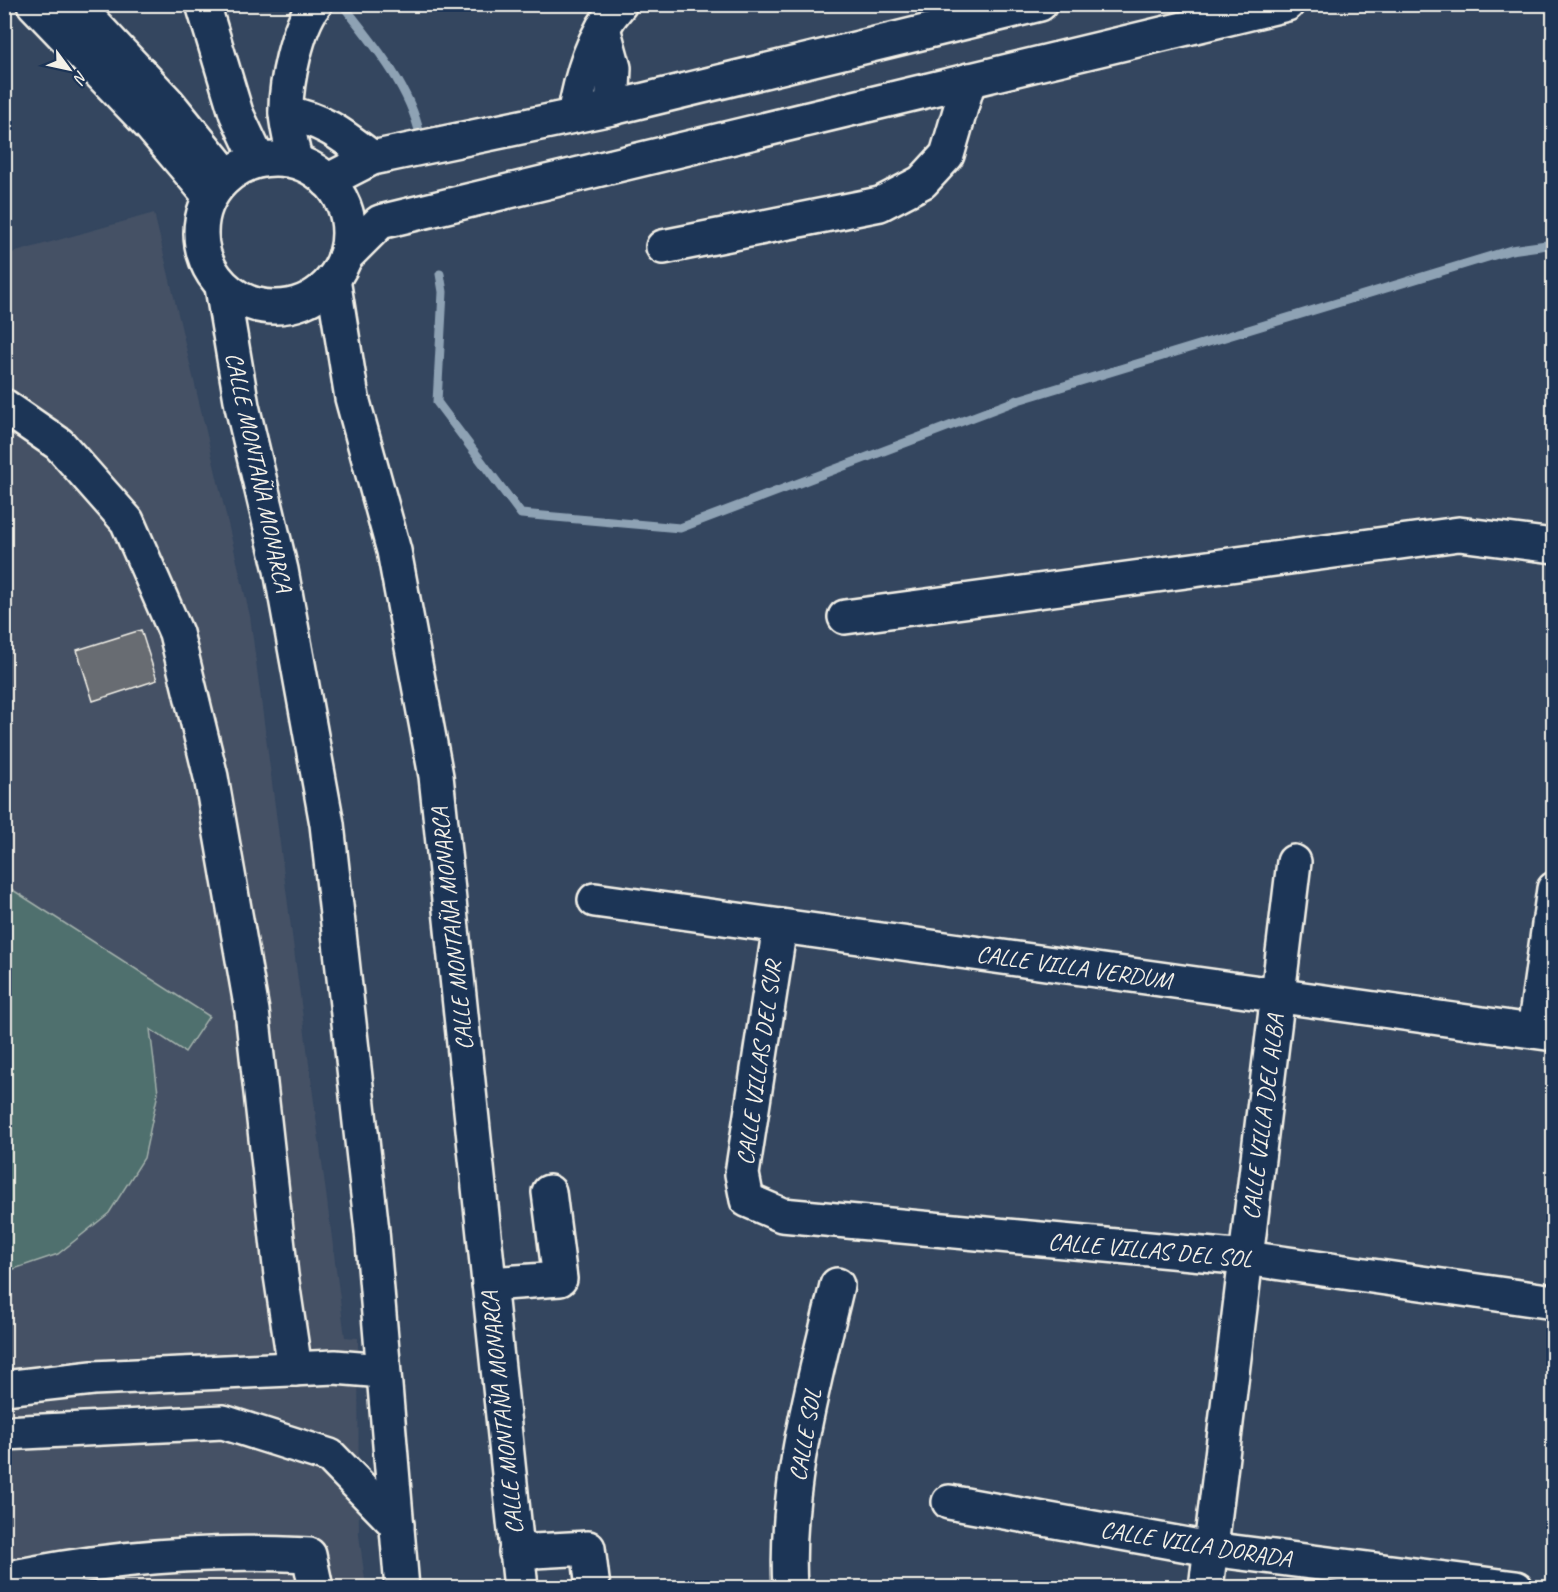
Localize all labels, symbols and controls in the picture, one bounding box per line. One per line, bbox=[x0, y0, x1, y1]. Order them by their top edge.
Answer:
north arrow bbox=[39, 39, 99, 99]
text: N bbox=[68, 67, 92, 89]
street label: CALLE MONTAÑA MONARCA bbox=[219, 349, 299, 595]
street label: CALLE MONTAÑA MONARCA bbox=[424, 805, 480, 1052]
street label: CALLE VILLA VERDUM bbox=[974, 938, 1176, 996]
street label: CALLE VILLAS DEL SUR bbox=[730, 957, 788, 1167]
street label: CALLE VILLA DEL ALBA bbox=[1236, 1012, 1291, 1221]
street label: CALLE VILLAS DEL SOL bbox=[1047, 1226, 1254, 1274]
street label: CALLE MONTAÑA MONARCA bbox=[474, 1289, 530, 1536]
street label: CALLE SOL bbox=[782, 1386, 828, 1484]
street label: CALLE VILLA DORADA bbox=[1099, 1514, 1294, 1574]

